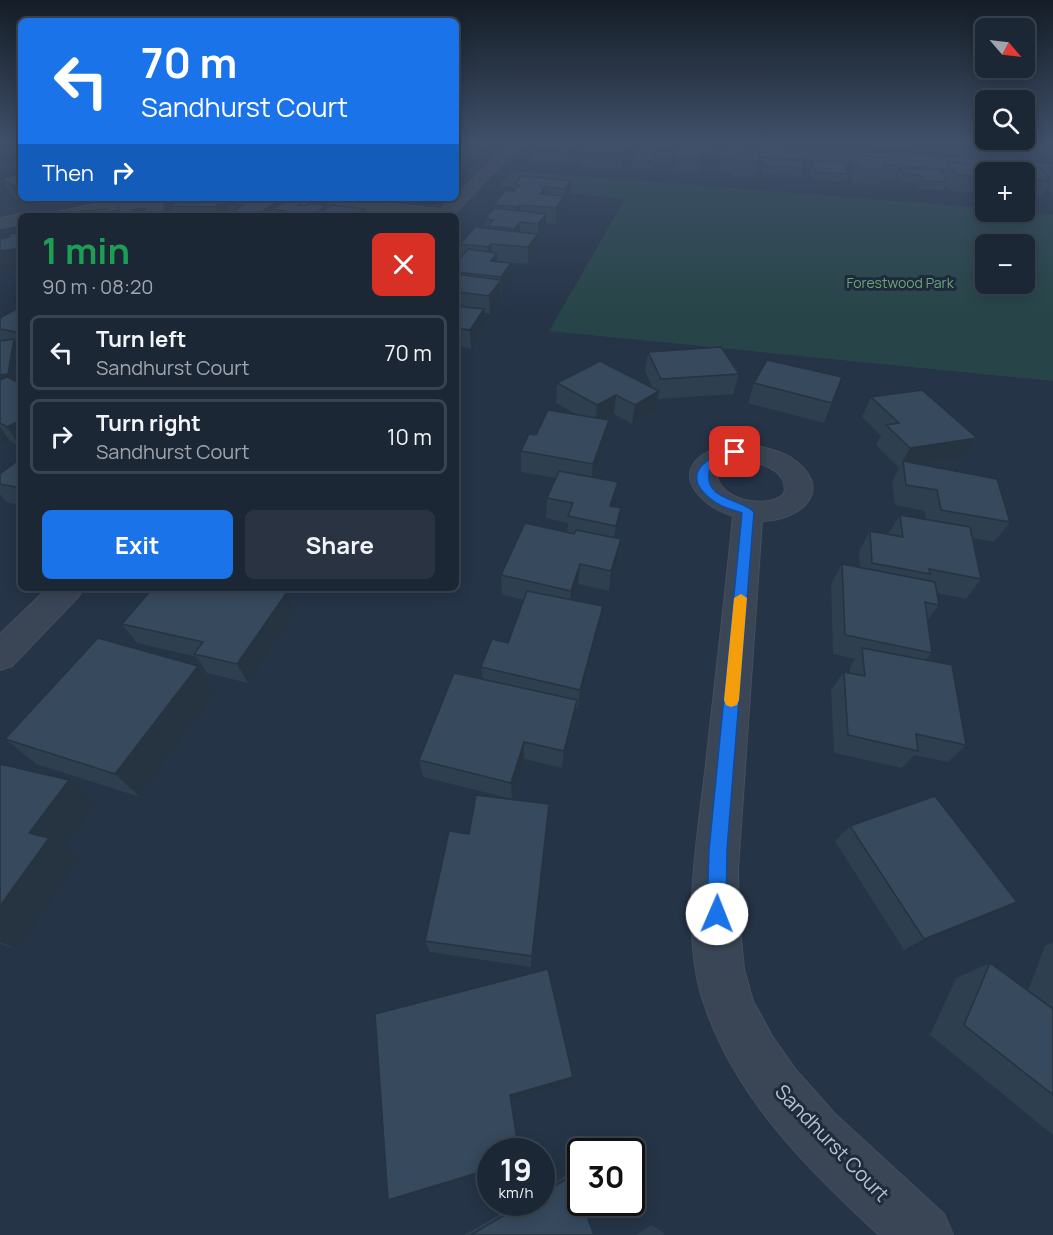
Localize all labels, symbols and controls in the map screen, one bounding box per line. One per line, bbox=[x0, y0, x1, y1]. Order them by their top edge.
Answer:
north arrow bbox=[975, 18, 1035, 78]
map controls bbox=[975, 18, 1035, 294]
text: 70 m bbox=[141, 33, 237, 91]
icon: left bbox=[42, 42, 120, 120]
text: Sandhurst Court bbox=[141, 88, 348, 125]
button: search bbox=[975, 90, 1035, 150]
icon: right bbox=[106, 156, 139, 189]
text: Then bbox=[42, 158, 94, 188]
button: + bbox=[975, 162, 1035, 222]
text: 1 min bbox=[42, 226, 130, 275]
button: close bbox=[372, 233, 435, 296]
button: − bbox=[975, 234, 1035, 294]
text: 90 m · 08:20 bbox=[42, 273, 154, 300]
park label: Forestwood Park bbox=[846, 273, 955, 292]
text: Turn left bbox=[96, 324, 186, 354]
icon: left bbox=[45, 336, 78, 369]
text: 70 m bbox=[384, 338, 432, 368]
text: Sandhurst Court bbox=[96, 354, 249, 381]
text: Turn right bbox=[96, 408, 201, 438]
icon: right bbox=[45, 420, 78, 453]
text: 10 m bbox=[387, 422, 432, 452]
pin bbox=[709, 426, 760, 477]
icon: arrive bbox=[718, 435, 751, 468]
text: Sandhurst Court bbox=[96, 438, 249, 465]
button: Exit bbox=[42, 510, 233, 579]
button: Share bbox=[245, 510, 435, 579]
position arrow bbox=[685, 882, 749, 946]
street label: Sandhurst Court bbox=[769, 1078, 895, 1207]
speed limit sign: 30 bbox=[567, 1138, 645, 1216]
text: 19 bbox=[500, 1149, 532, 1190]
text: km/h bbox=[499, 1182, 533, 1203]

